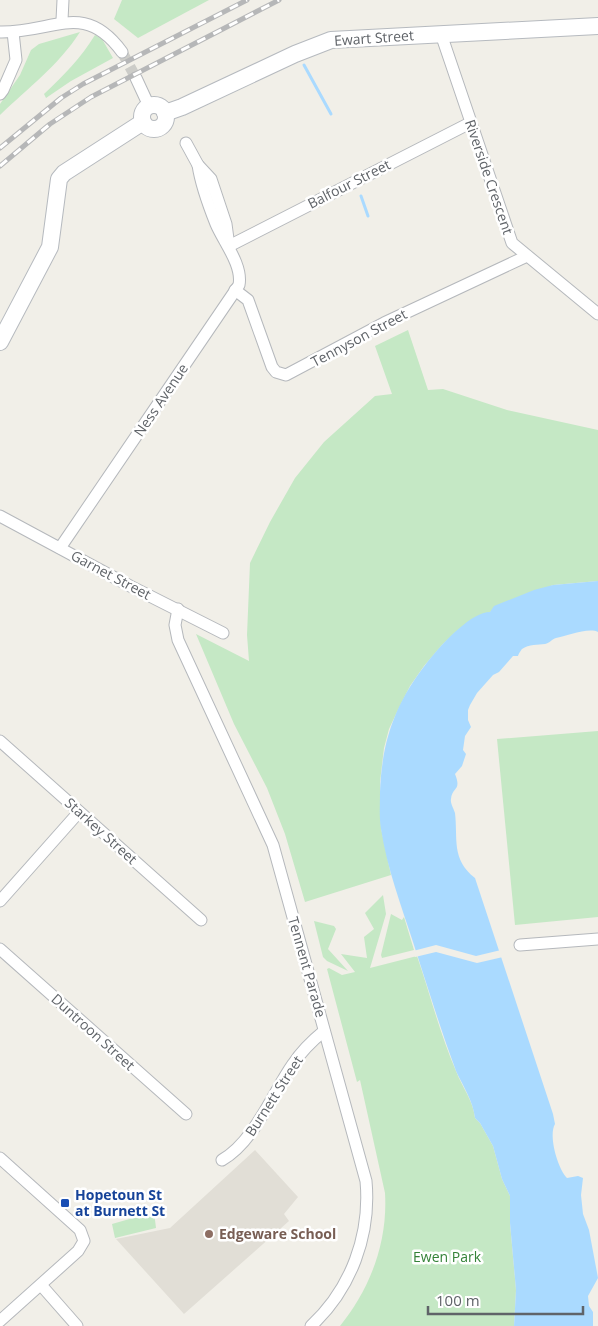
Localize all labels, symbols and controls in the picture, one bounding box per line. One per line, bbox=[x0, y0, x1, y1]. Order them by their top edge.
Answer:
street label: Ewart Street bbox=[333, 25, 414, 50]
street label: Riverside Crescent bbox=[461, 117, 518, 237]
street label: Balfour Street bbox=[304, 155, 393, 213]
street label: Tennyson Street bbox=[307, 304, 410, 371]
street label: Ness Avenue bbox=[129, 359, 192, 440]
street label: Garnet Street bbox=[68, 546, 154, 604]
street label: Starkey Street bbox=[61, 793, 142, 868]
street label: Tennent Parade bbox=[284, 914, 331, 1020]
street label: Duntroon Street bbox=[48, 989, 139, 1074]
street label: Burnett Street bbox=[240, 1052, 307, 1140]
place label: Hopetoun St at Burnett St bbox=[75, 1185, 165, 1220]
marker: Hopetoun St at Burnett St bbox=[59, 1197, 71, 1209]
place label: Edgeware School bbox=[219, 1224, 336, 1243]
marker: Edgeware School bbox=[203, 1228, 215, 1240]
park label: Ewen Park bbox=[413, 1247, 482, 1266]
scale bar bbox=[428, 1284, 583, 1316]
text: 100 m bbox=[436, 1290, 480, 1310]

